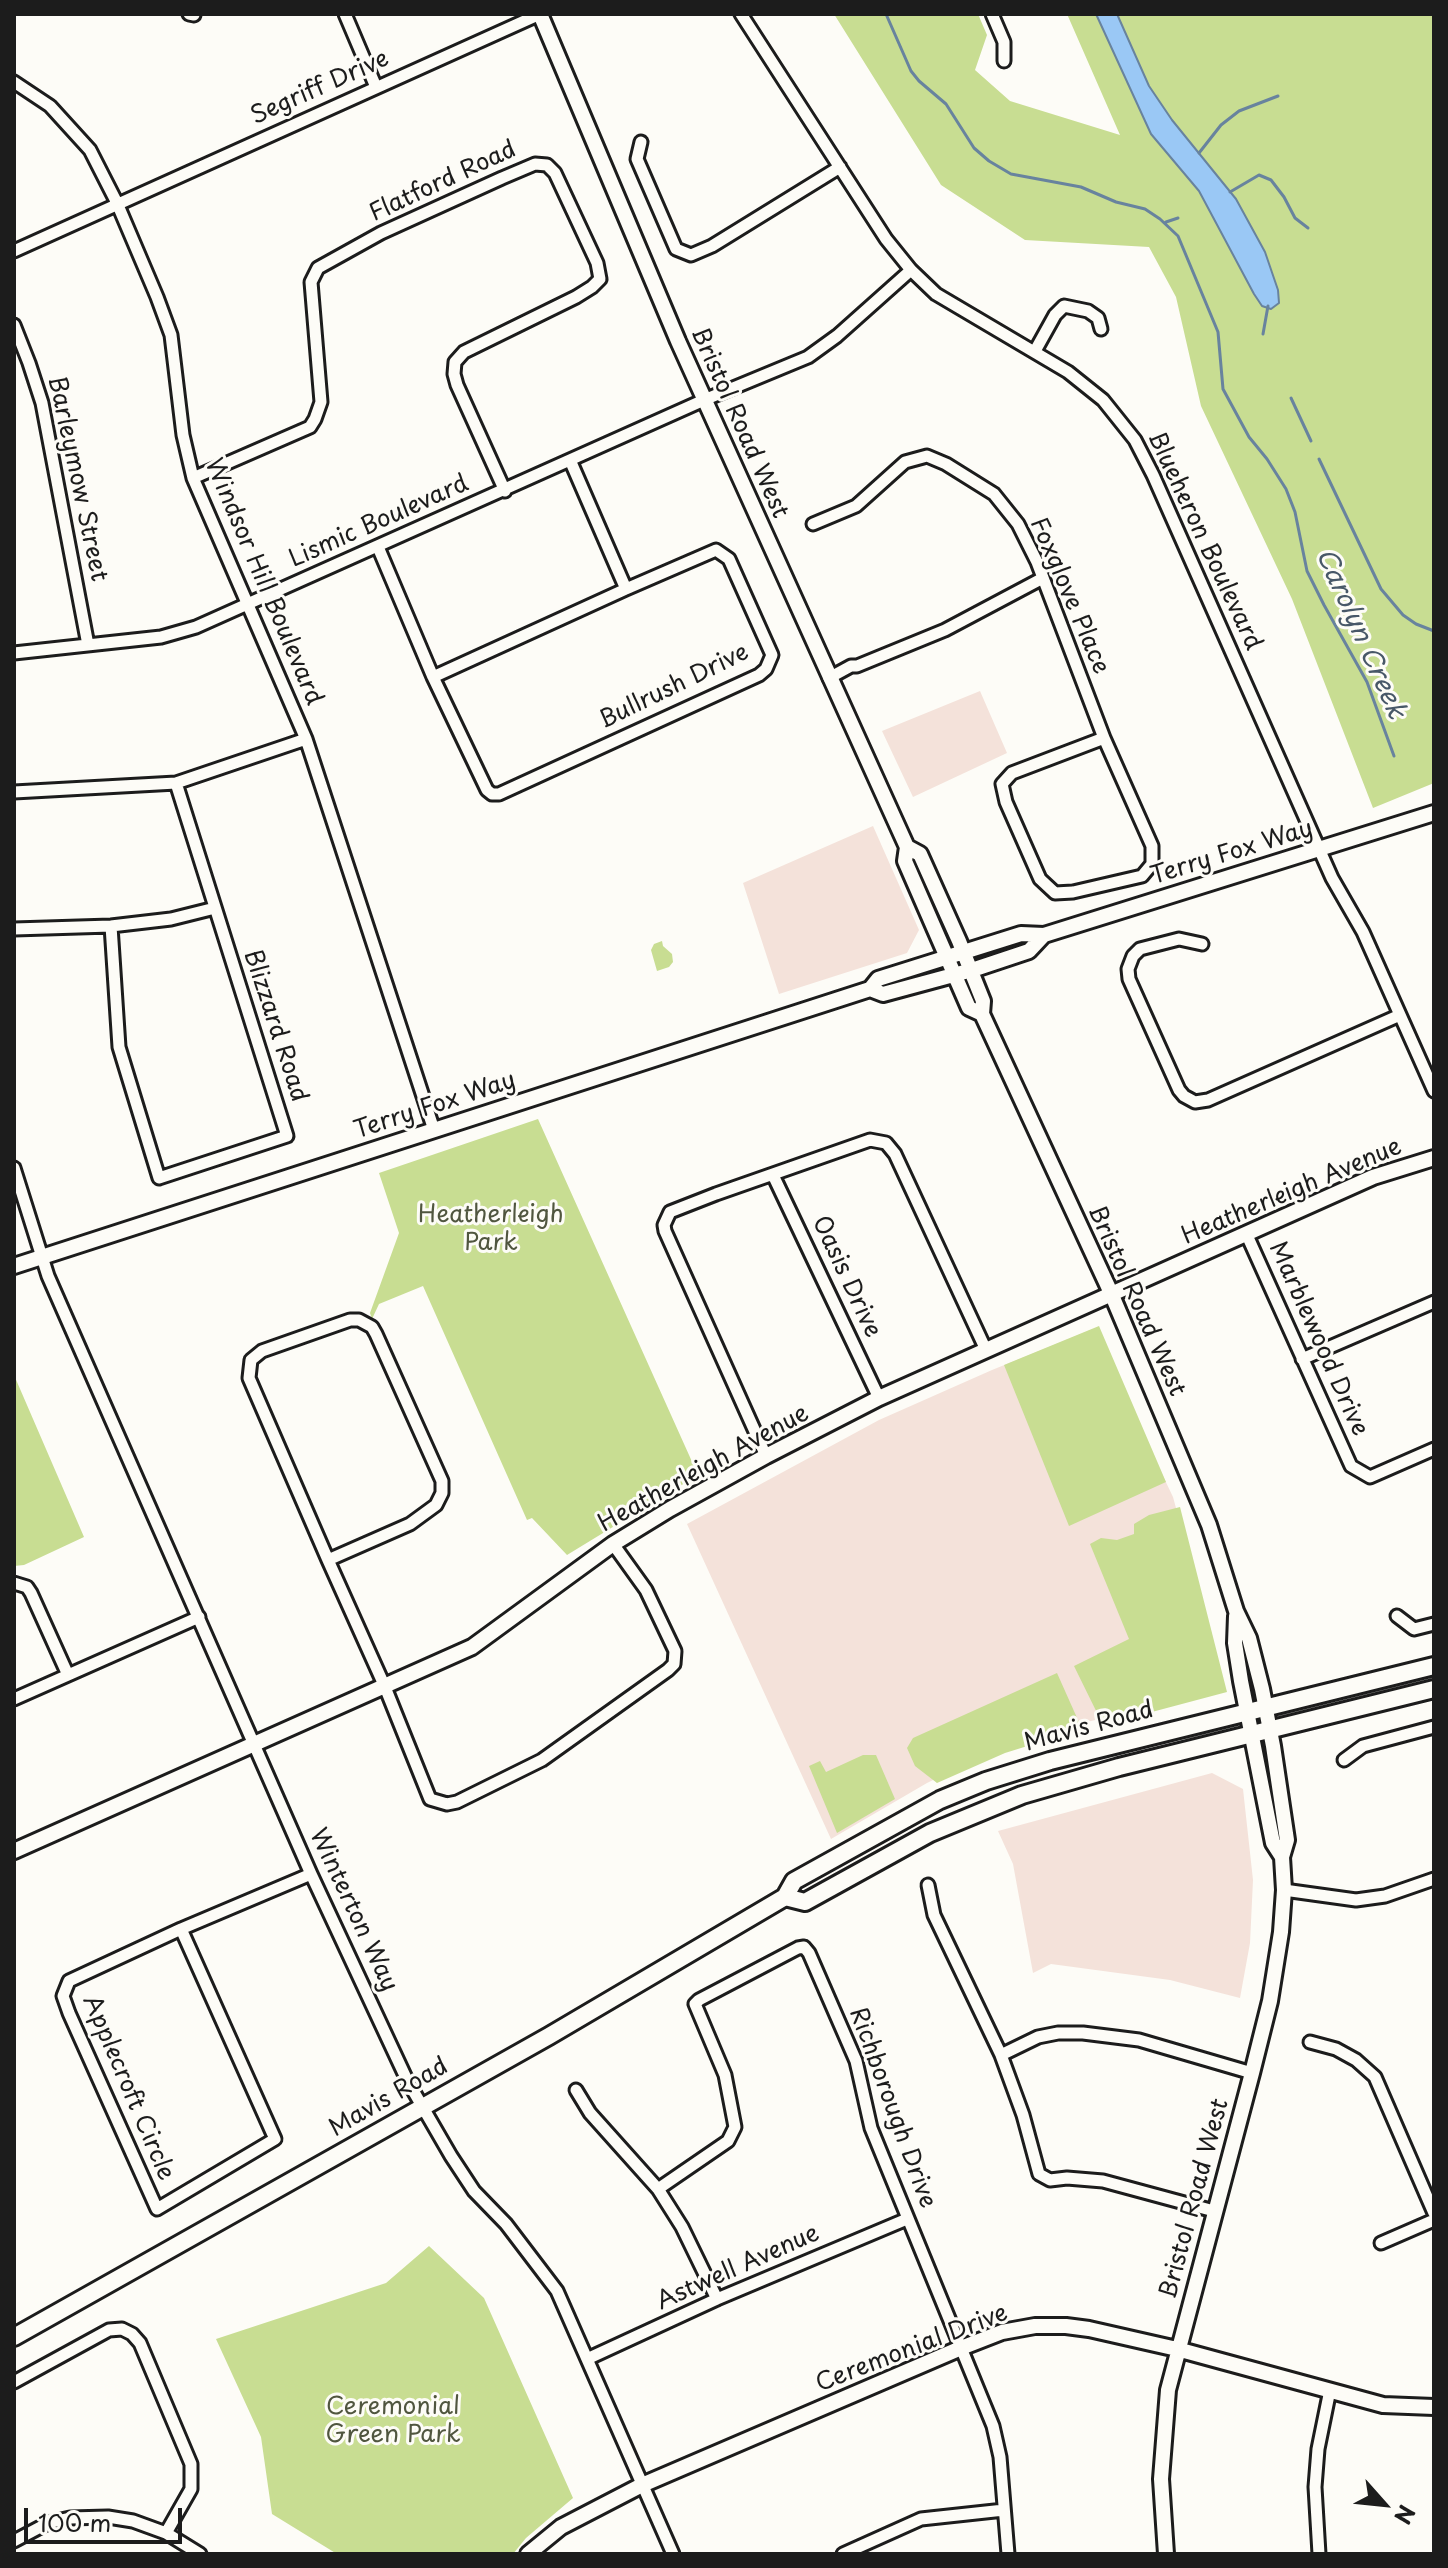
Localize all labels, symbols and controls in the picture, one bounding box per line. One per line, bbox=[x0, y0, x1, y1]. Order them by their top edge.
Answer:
street label: Segriff Drive bbox=[246, 45, 394, 131]
street label: Flatford Road bbox=[365, 135, 521, 229]
street label: Bristol Road West bbox=[684, 323, 794, 523]
street label: Barleymow Street bbox=[41, 374, 113, 584]
street label: Blueheron Boulevard bbox=[1141, 427, 1267, 655]
street label: Windsor Hill Boulevard bbox=[198, 454, 328, 710]
street label: Lismic Boulevard bbox=[285, 470, 473, 574]
street label: Foxglove Place bbox=[1023, 514, 1115, 678]
water label: Carolyn Creek bbox=[1309, 544, 1411, 724]
street label: Bullrush Drive bbox=[594, 638, 754, 736]
street label: Terry Fox Way bbox=[1147, 815, 1317, 891]
street label: Blizzard Road bbox=[237, 946, 313, 1106]
street label: Terry Fox Way bbox=[351, 1066, 519, 1146]
street label: Heatherleigh Avenue bbox=[1178, 1133, 1406, 1251]
park label: Heatherleigh Park bbox=[418, 1201, 564, 1257]
street label: Bristol Road West bbox=[1081, 1201, 1191, 1401]
street label: Oasis Drive bbox=[805, 1212, 887, 1342]
street label: Marblewood Drive bbox=[1262, 1237, 1374, 1441]
street label: Heatherleigh Avenue bbox=[594, 1399, 814, 1539]
street label: Mavis Road bbox=[1021, 1696, 1157, 1758]
street label: Winterton Way bbox=[303, 1824, 403, 1996]
street label: Applecroft Circle bbox=[76, 1991, 180, 2185]
street label: Richborough Drive bbox=[842, 2004, 942, 2212]
street label: Mavis Road bbox=[324, 2052, 454, 2144]
street label: Bristol Road West bbox=[1154, 2096, 1236, 2302]
street label: Astwell Avenue bbox=[652, 2219, 824, 2317]
street label: Ceremonial Drive bbox=[812, 2299, 1012, 2399]
park label: Ceremonial Green Park bbox=[326, 2393, 460, 2449]
north arrow bbox=[1344, 2464, 1424, 2544]
scale bar bbox=[28, 2492, 186, 2542]
text: N bbox=[1387, 2500, 1424, 2530]
text: 100 m bbox=[38, 2504, 111, 2540]

